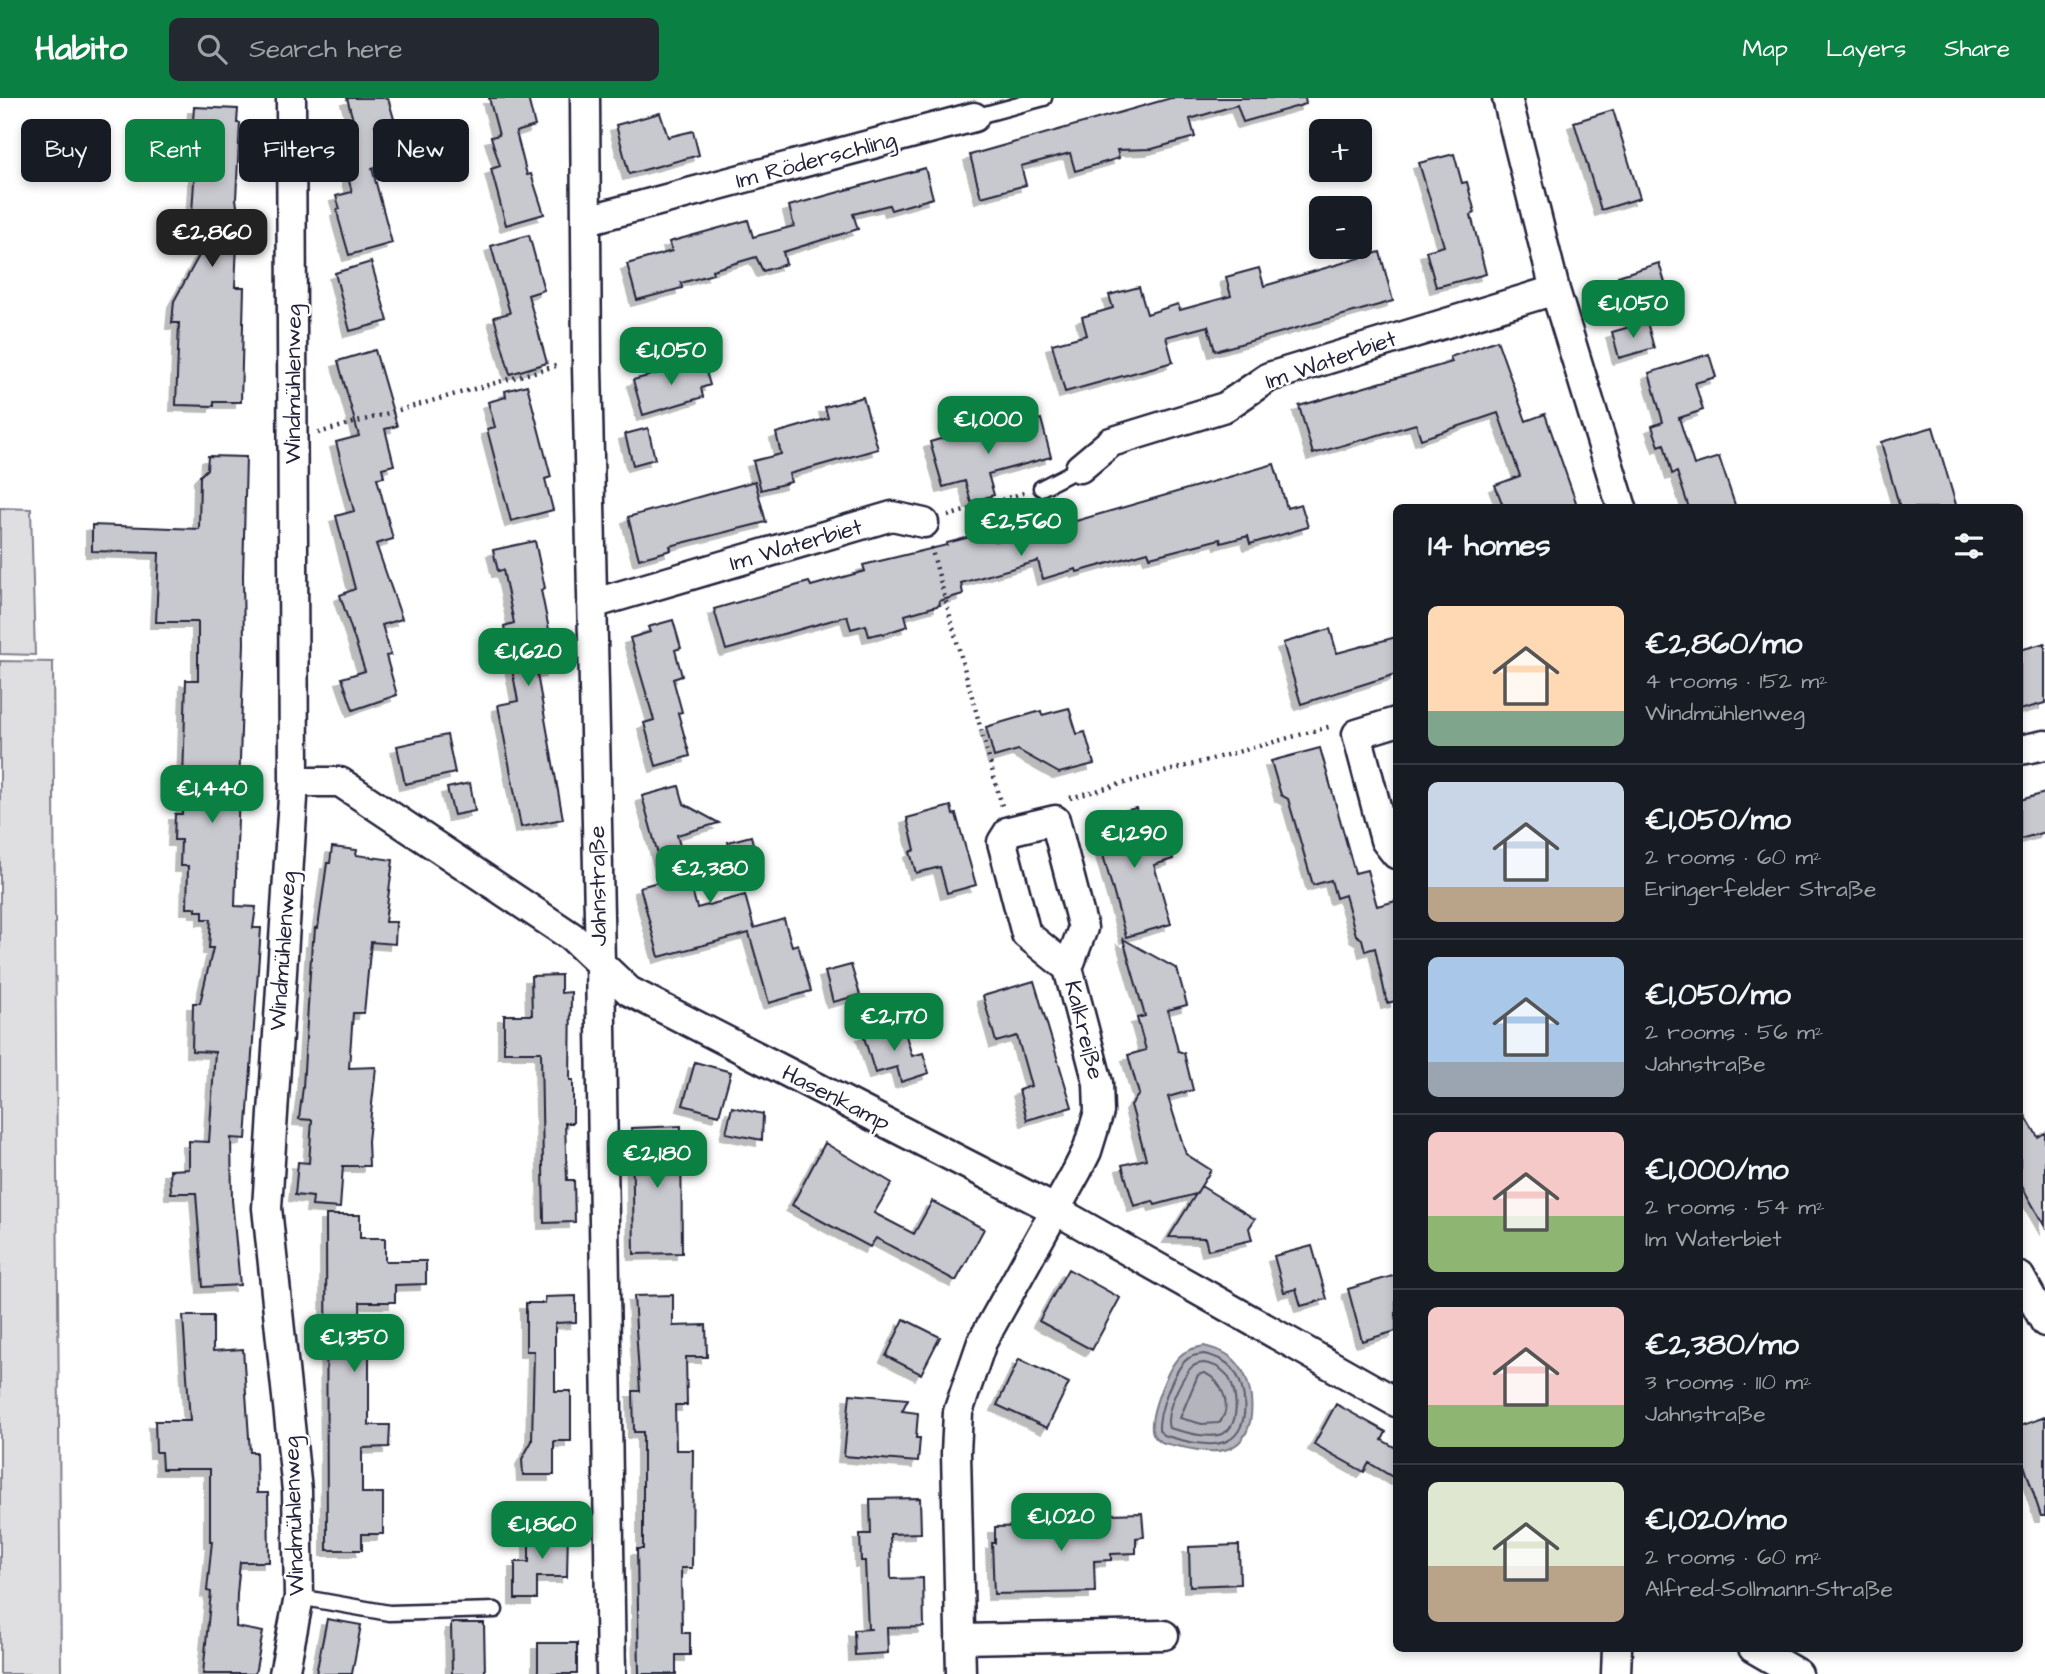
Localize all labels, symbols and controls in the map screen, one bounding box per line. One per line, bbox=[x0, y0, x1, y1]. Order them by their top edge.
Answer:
search box bbox=[169, 18, 659, 81]
text: Habito bbox=[35, 26, 127, 72]
icon: search bbox=[193, 30, 231, 68]
text: Search here bbox=[249, 31, 403, 67]
text: Map bbox=[1743, 32, 1788, 66]
text: Layers bbox=[1826, 32, 1906, 66]
text: Share bbox=[1944, 32, 2010, 66]
chip: Buy bbox=[21, 119, 111, 182]
chip: Rent bbox=[125, 119, 225, 182]
chip: Filters bbox=[239, 119, 359, 182]
chip: New bbox=[373, 119, 469, 182]
map controls bbox=[1309, 119, 1372, 259]
button: + bbox=[1309, 119, 1372, 182]
street label: Im Röderschling bbox=[732, 123, 900, 198]
button: − bbox=[1309, 196, 1372, 259]
pin: €2,860 bbox=[155, 209, 269, 269]
text: €2,860 bbox=[172, 216, 252, 248]
pin: €1,050 bbox=[1576, 280, 1690, 340]
text: €1,050 bbox=[1598, 287, 1668, 319]
street label: Windmühlenweg bbox=[277, 304, 310, 464]
street label: Im Waterbiet bbox=[1261, 322, 1401, 397]
pin: €1,050 bbox=[614, 328, 728, 387]
text: €1,050 bbox=[636, 334, 706, 366]
pin: €1,000 bbox=[931, 396, 1045, 456]
text: €1,000 bbox=[954, 403, 1022, 435]
pin: €2,560 bbox=[964, 498, 1078, 558]
text: €2,560 bbox=[981, 505, 1061, 537]
street label: Im Waterbiet bbox=[726, 511, 867, 579]
text: 14 homes bbox=[1428, 525, 1551, 567]
icon: filters bbox=[1950, 527, 1988, 565]
text: €2,860/mo bbox=[1645, 623, 1802, 665]
pin: €1,620 bbox=[471, 628, 585, 688]
icon: home bbox=[1484, 634, 1568, 718]
text: €1,620 bbox=[494, 635, 562, 667]
text: 4 rooms · 152 m² bbox=[1645, 665, 1828, 697]
text: Windmühlenweg bbox=[1645, 697, 1805, 729]
pin: €1,440 bbox=[155, 766, 269, 825]
text: €1,440 bbox=[176, 772, 248, 804]
text: €1,050/mo bbox=[1645, 799, 1791, 841]
pin: €1,290 bbox=[1077, 810, 1191, 870]
icon: home bbox=[1484, 810, 1568, 894]
text: €1,290 bbox=[1101, 817, 1167, 849]
street label: Jahnstraße bbox=[581, 825, 615, 947]
text: 2 rooms · 60 m² bbox=[1645, 841, 1822, 873]
pin: €2,380 bbox=[653, 846, 767, 905]
text: €2,380 bbox=[672, 852, 748, 884]
street label: Windmühlenweg bbox=[261, 870, 306, 1032]
text: Eringerfelder Straße bbox=[1645, 873, 1876, 905]
text: €1,050/mo bbox=[1645, 974, 1791, 1016]
street label: Kalkreiße bbox=[1056, 977, 1112, 1083]
icon: home bbox=[1484, 985, 1568, 1069]
pin: €2,170 bbox=[837, 993, 951, 1053]
text: €2,170 bbox=[860, 1000, 928, 1032]
text: 2 rooms · 56 m² bbox=[1645, 1016, 1823, 1048]
text: Jahnstraße bbox=[1645, 1048, 1766, 1080]
street label: Hasenkamp bbox=[776, 1057, 896, 1139]
pin: €2,180 bbox=[600, 1130, 714, 1190]
text: €2,180 bbox=[623, 1137, 691, 1169]
text: €1,000/mo bbox=[1645, 1149, 1789, 1191]
icon: home bbox=[1484, 1160, 1568, 1244]
text: 2 rooms · 54 m² bbox=[1645, 1191, 1825, 1223]
text: Im Waterbiet bbox=[1645, 1223, 1782, 1255]
pin: €1,350 bbox=[297, 1314, 411, 1374]
text: €1,350 bbox=[320, 1321, 388, 1353]
text: €2,380/mo bbox=[1645, 1324, 1799, 1366]
icon: home bbox=[1484, 1335, 1568, 1419]
text: 3 rooms · 110 m² bbox=[1645, 1366, 1812, 1398]
text: Jahnstraße bbox=[1645, 1398, 1766, 1430]
street label: Windmühlenweg bbox=[275, 1435, 314, 1596]
pin: €1,020 bbox=[1004, 1494, 1118, 1553]
text: €1,020/mo bbox=[1645, 1499, 1787, 1541]
text: €1,020 bbox=[1027, 1500, 1095, 1532]
pin: €1,860 bbox=[485, 1502, 599, 1561]
text: €1,860 bbox=[507, 1508, 577, 1540]
icon: home bbox=[1484, 1510, 1568, 1594]
text: 2 rooms · 60 m² bbox=[1645, 1541, 1822, 1573]
text: Alfred-Sollmann-Straße bbox=[1645, 1573, 1893, 1605]

